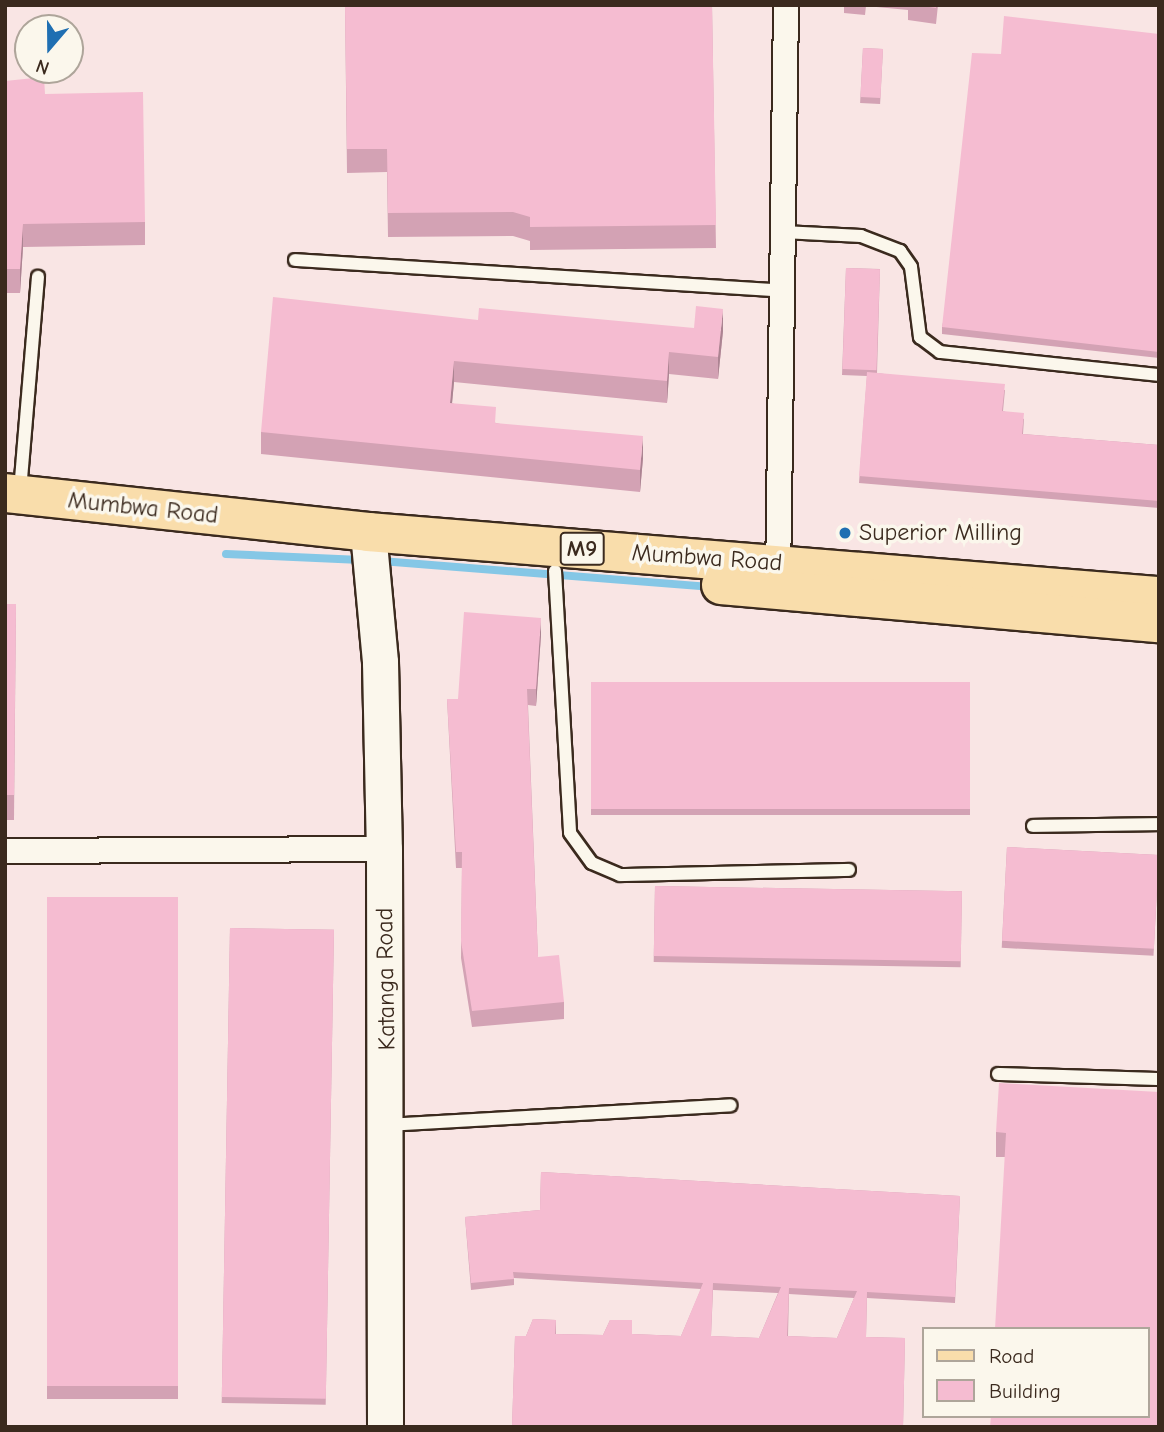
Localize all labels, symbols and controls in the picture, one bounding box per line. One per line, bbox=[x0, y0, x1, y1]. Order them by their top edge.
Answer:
north arrow bbox=[14, 14, 84, 84]
text: N bbox=[33, 54, 52, 79]
street label: Mumbwa Road bbox=[66, 486, 220, 530]
place label: Superior Milling bbox=[859, 519, 1022, 547]
marker: Superior Milling bbox=[837, 525, 853, 541]
road number: M9 bbox=[559, 530, 605, 568]
street label: Mumbwa Road bbox=[631, 538, 783, 578]
street label: Katanga Road bbox=[370, 907, 402, 1051]
legend bbox=[922, 1327, 1150, 1418]
text: Road bbox=[989, 1344, 1034, 1368]
text: Building bbox=[989, 1379, 1061, 1403]

